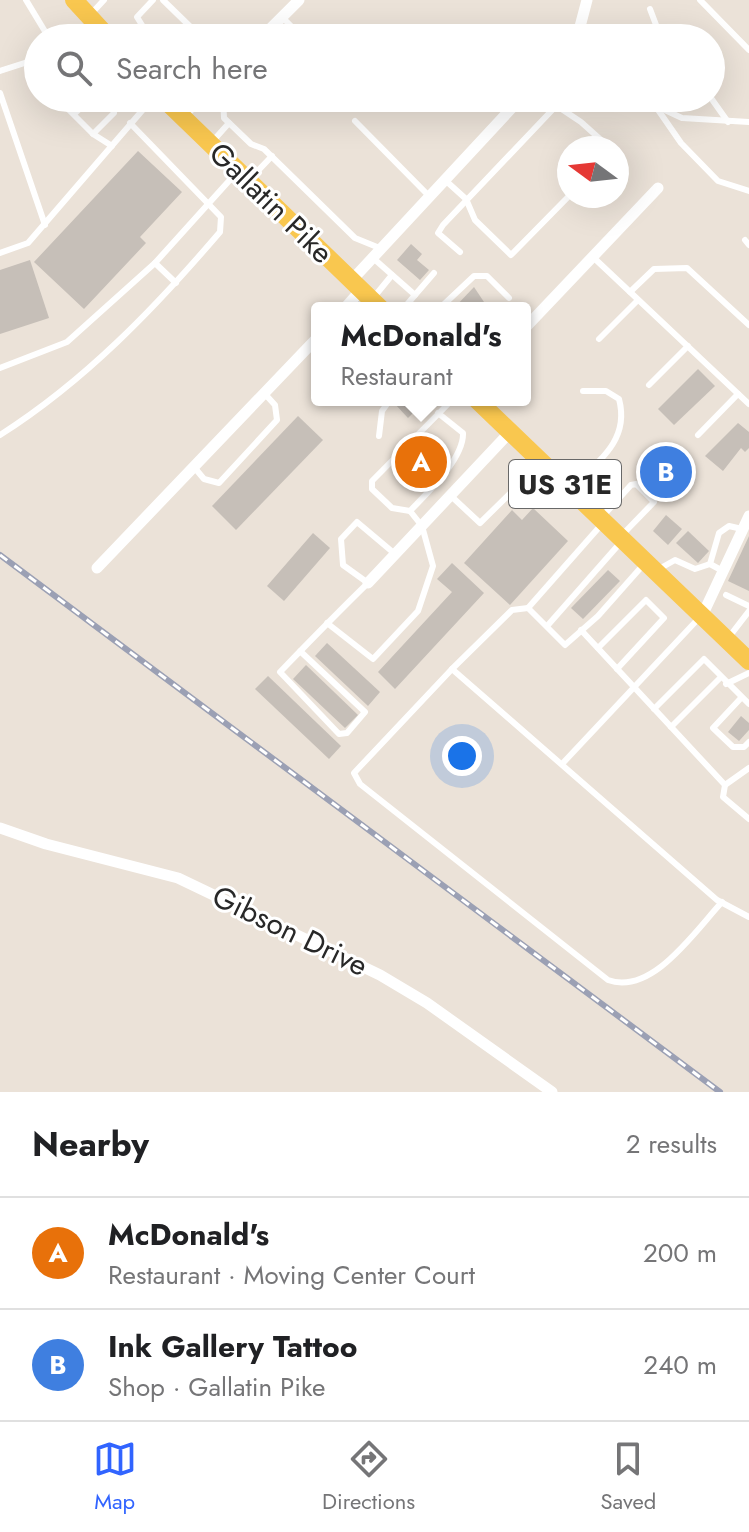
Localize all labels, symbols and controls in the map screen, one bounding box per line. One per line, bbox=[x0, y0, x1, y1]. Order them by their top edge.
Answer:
search box bbox=[24, 24, 725, 112]
icon: search bbox=[52, 46, 96, 90]
text: Search here bbox=[116, 47, 268, 90]
street label: Gallatin Pike bbox=[200, 132, 343, 273]
north arrow bbox=[557, 136, 629, 208]
popup bbox=[311, 302, 531, 406]
text: McDonald's bbox=[340, 314, 502, 357]
text: Restaurant bbox=[340, 357, 453, 395]
pin: A bbox=[395, 432, 447, 492]
pin: B bbox=[640, 442, 692, 502]
road number: US 31E bbox=[509, 460, 621, 508]
your location bbox=[442, 736, 482, 776]
street label: Gibson Drive bbox=[205, 874, 375, 987]
text: Nearby bbox=[32, 1120, 149, 1169]
text: 2 results bbox=[626, 1125, 717, 1163]
text: McDonald's bbox=[108, 1213, 269, 1256]
text: A bbox=[48, 1234, 68, 1272]
text: 200 m bbox=[643, 1234, 717, 1272]
text: Restaurant · Moving Center Court bbox=[108, 1256, 475, 1294]
text: Ink Gallery Tattoo bbox=[108, 1325, 357, 1368]
text: B bbox=[49, 1346, 67, 1384]
text: 240 m bbox=[643, 1346, 717, 1384]
text: Shop · Gallatin Pike bbox=[108, 1368, 325, 1406]
tab: Map bbox=[93, 1437, 137, 1517]
tab: Directions bbox=[322, 1437, 415, 1517]
tab: Saved bbox=[601, 1437, 656, 1517]

